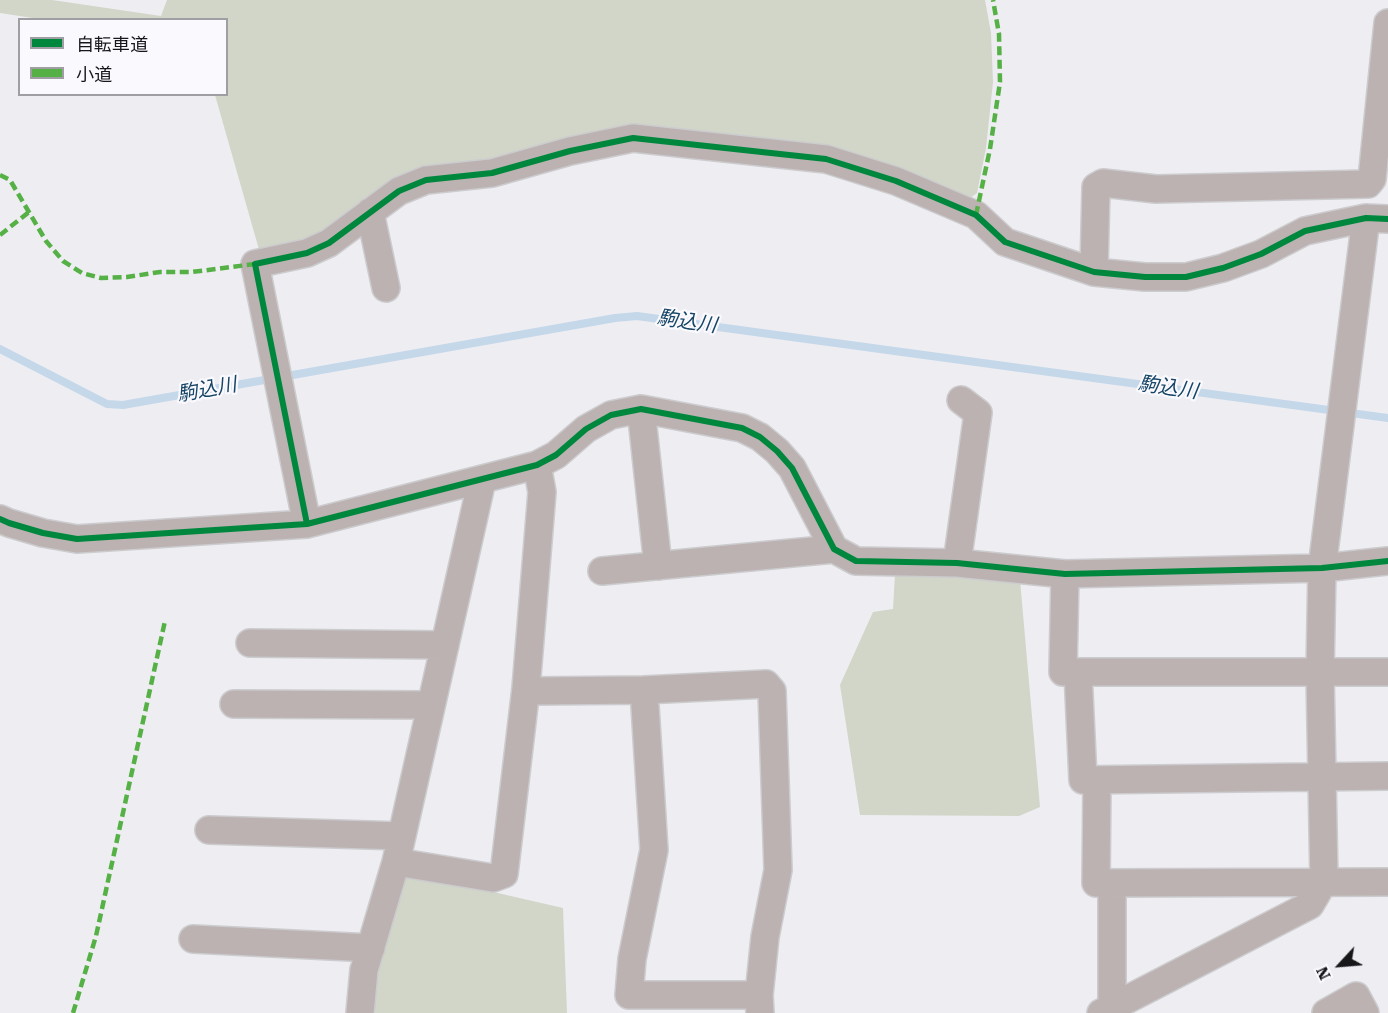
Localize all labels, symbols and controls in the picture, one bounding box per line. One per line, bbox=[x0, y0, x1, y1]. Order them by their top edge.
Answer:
legend bbox=[18, 18, 228, 96]
text: 自転車道 bbox=[76, 34, 148, 55]
text: 小道 bbox=[76, 64, 112, 85]
water label: 駒込川 bbox=[656, 306, 718, 338]
water label: 駒込川 bbox=[1137, 372, 1199, 404]
water label: 駒込川 bbox=[175, 373, 239, 407]
north arrow bbox=[1310, 935, 1370, 995]
text: N bbox=[1312, 963, 1335, 983]

